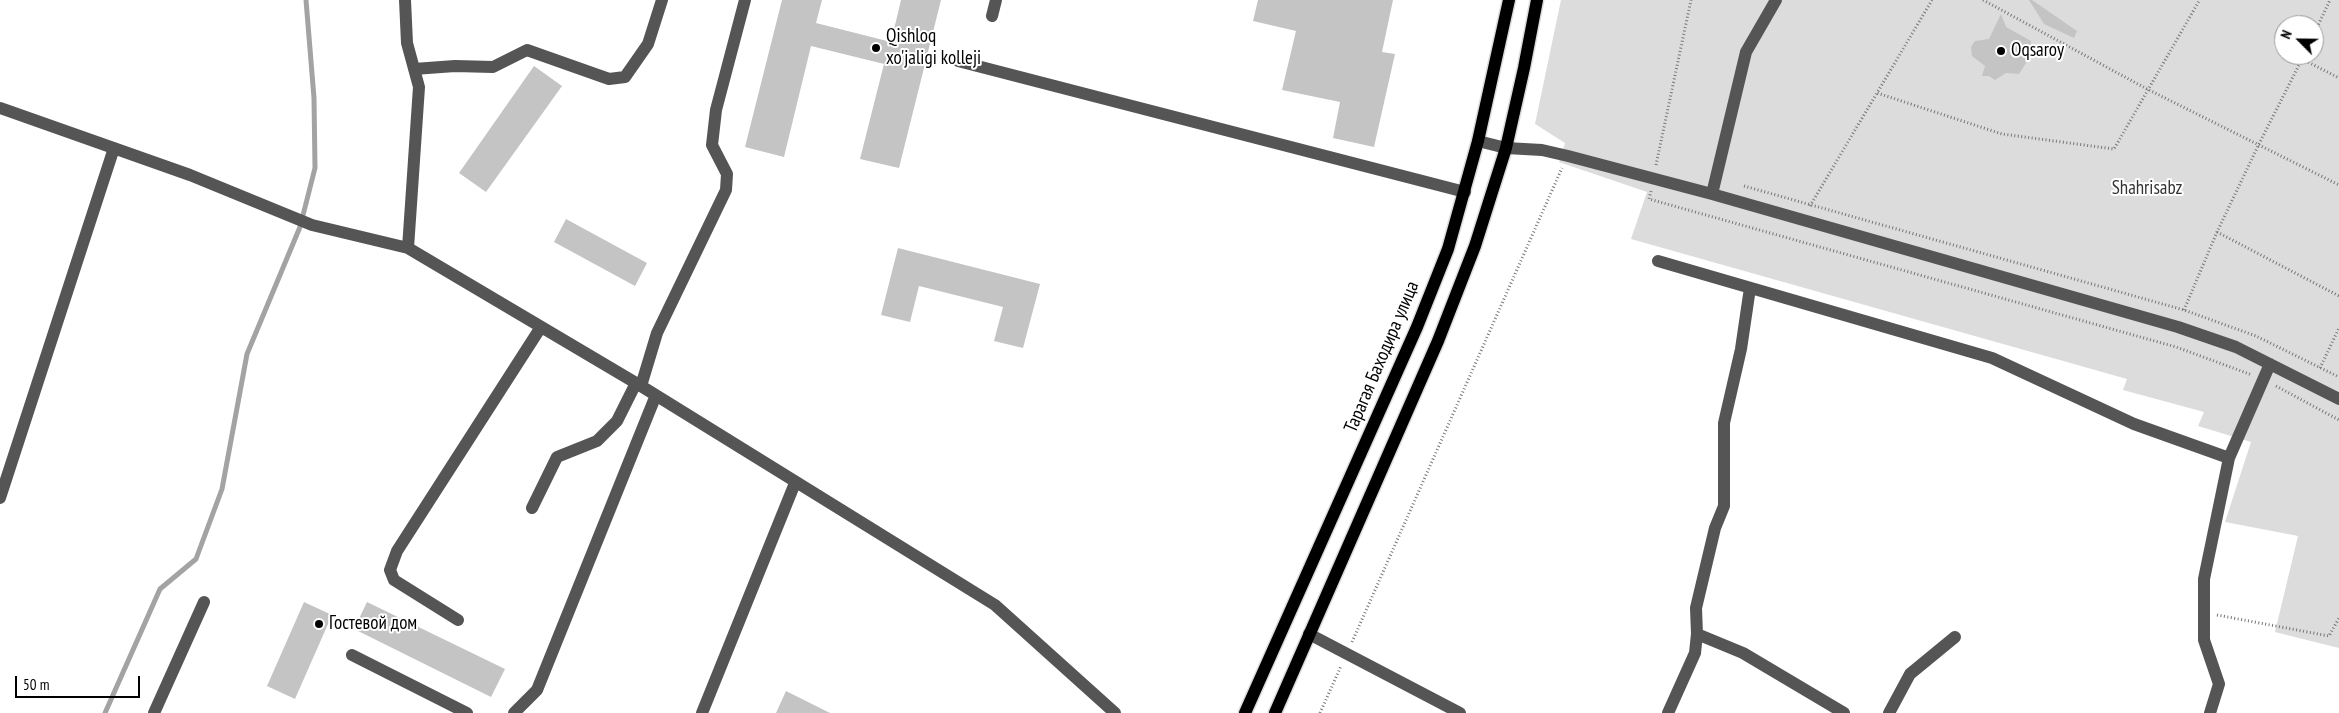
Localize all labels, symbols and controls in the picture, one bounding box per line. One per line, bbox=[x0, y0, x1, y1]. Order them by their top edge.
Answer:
north arrow bbox=[2274, 15, 2324, 65]
place label: Qishloq xo'jaligi kolleji bbox=[886, 26, 981, 70]
text: N bbox=[2276, 28, 2296, 42]
place label: Oqsaroy bbox=[2011, 40, 2064, 62]
marker: Qishloq xo'jaligi kolleji bbox=[870, 42, 882, 54]
marker: Oqsaroy bbox=[1995, 45, 2007, 57]
park label: Shahrisabz bbox=[2112, 178, 2182, 200]
street label: Тарагая Баходира улица bbox=[1340, 278, 1424, 436]
place label: Гостевой дом bbox=[329, 613, 417, 635]
marker: Гостевой дом bbox=[313, 618, 325, 630]
scale bar bbox=[18, 666, 142, 698]
text: 50 m bbox=[23, 675, 49, 694]

